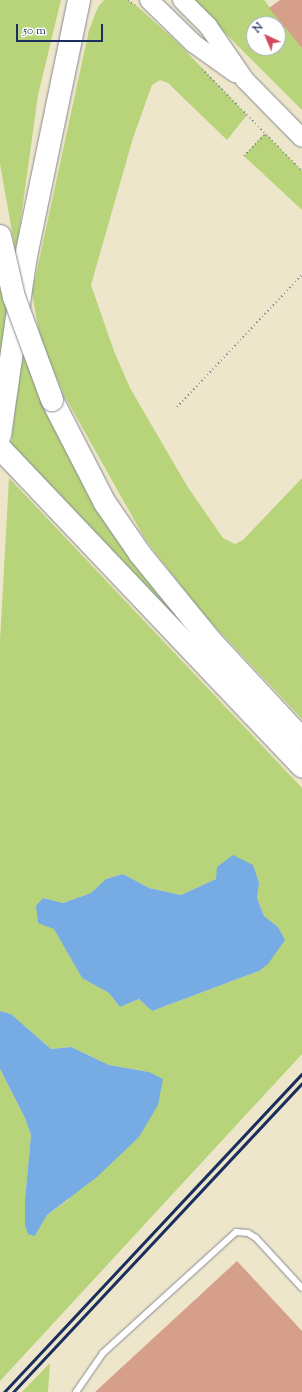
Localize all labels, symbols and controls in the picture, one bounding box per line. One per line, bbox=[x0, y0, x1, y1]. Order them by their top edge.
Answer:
scale bar bbox=[18, 16, 105, 42]
north arrow bbox=[246, 16, 286, 56]
text: N bbox=[250, 19, 267, 37]
text: 50 m bbox=[23, 22, 46, 40]

